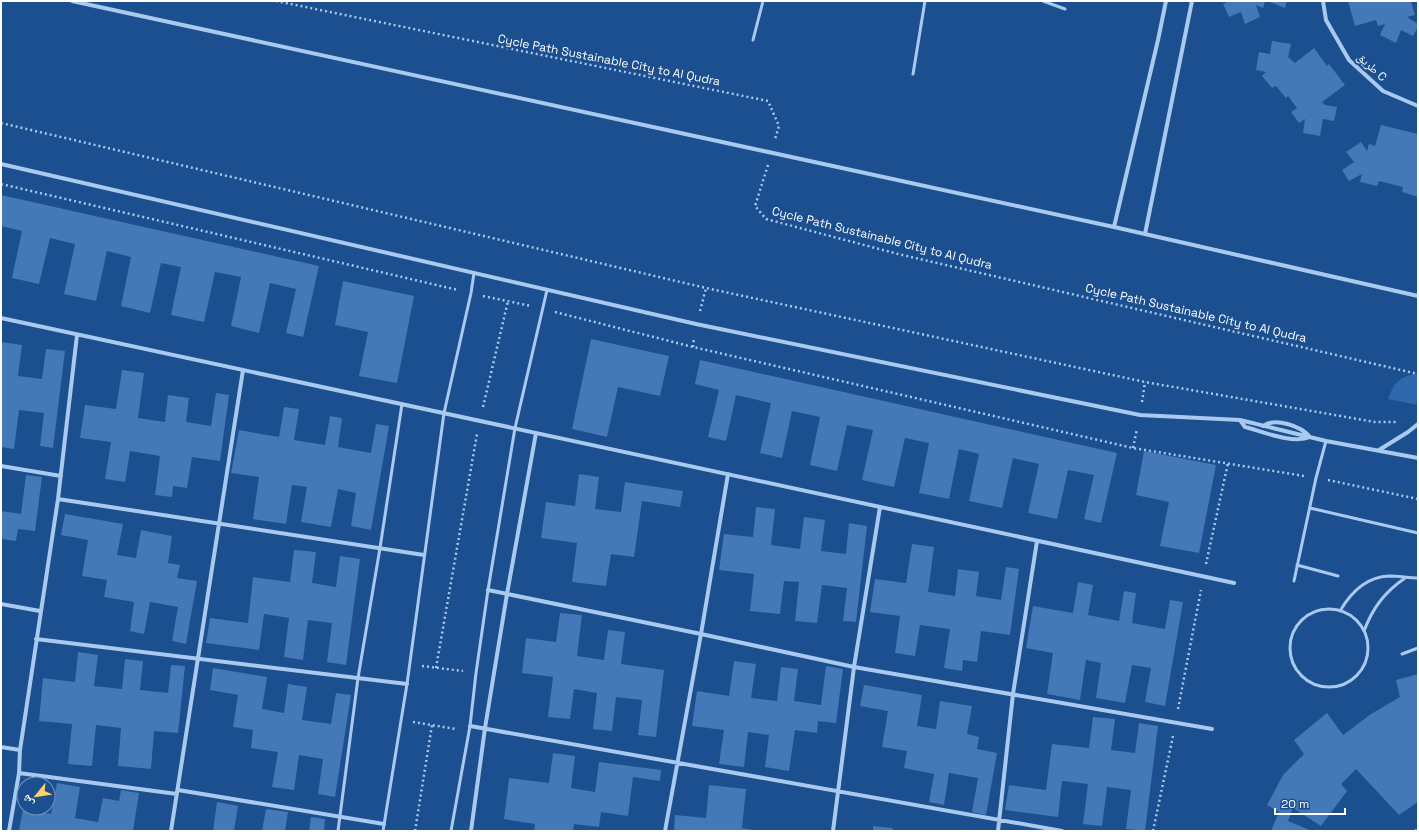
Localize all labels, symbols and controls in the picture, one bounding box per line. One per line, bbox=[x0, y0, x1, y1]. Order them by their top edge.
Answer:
street label: Cycle Path Sustainable City to Al Qudra bbox=[496, 31, 722, 89]
street label: طريق C bbox=[1354, 49, 1391, 85]
street label: Cycle Path Sustainable City to Al Qudra bbox=[770, 203, 994, 273]
street label: Cycle Path Sustainable City to Al Qudra bbox=[1084, 280, 1308, 346]
north arrow bbox=[16, 776, 56, 816]
scale bar bbox=[1275, 790, 1345, 816]
text: ش bbox=[18, 792, 37, 810]
text: 20 m bbox=[1281, 796, 1309, 812]

